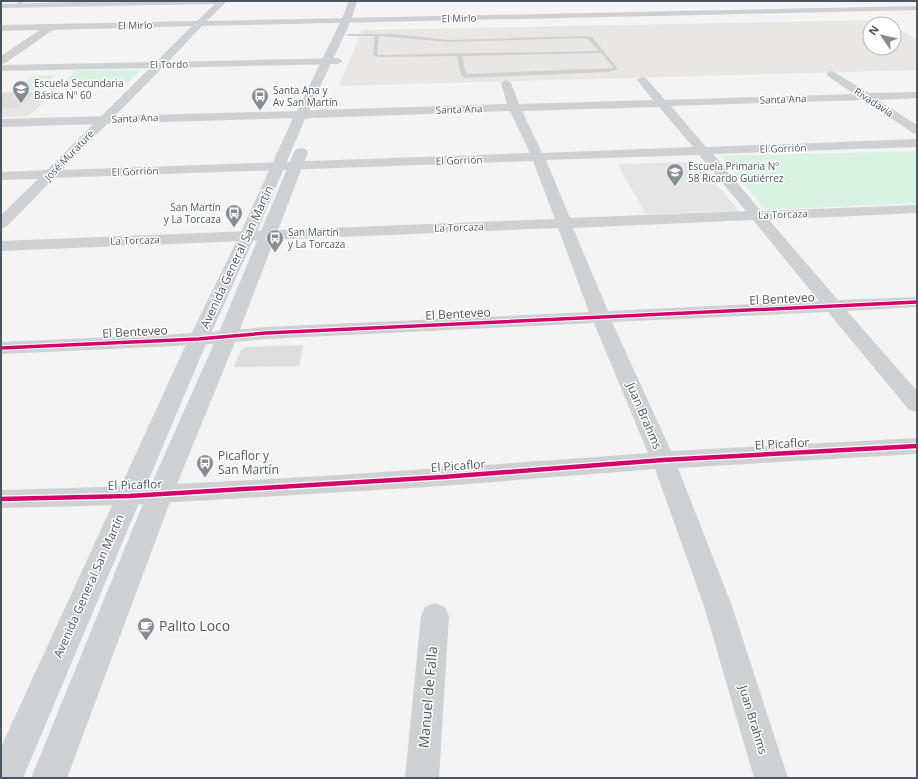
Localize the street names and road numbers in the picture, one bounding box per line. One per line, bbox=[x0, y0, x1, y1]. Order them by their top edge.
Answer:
street label: El Mirlo bbox=[441, 11, 477, 25]
street label: El Mirlo bbox=[117, 18, 153, 32]
street label: El Tordo bbox=[150, 57, 188, 71]
street label: Rivadavia bbox=[852, 84, 896, 120]
street label: Santa Ana bbox=[759, 91, 807, 107]
street label: Santa Ana bbox=[435, 101, 483, 117]
street label: Santa Ana bbox=[111, 110, 159, 126]
street label: José Murature bbox=[40, 126, 97, 184]
street label: El Gorrión bbox=[759, 140, 807, 156]
street label: El Gorrión bbox=[435, 152, 483, 168]
street label: El Gorrión bbox=[111, 163, 159, 179]
street label: Avenida General San Martín bbox=[196, 183, 277, 331]
street label: La Torcaza bbox=[758, 206, 808, 222]
street label: La Torcaza bbox=[434, 219, 484, 235]
street label: La Torcaza bbox=[110, 232, 160, 248]
street label: El Benteveo bbox=[749, 288, 815, 309]
street label: El Benteveo bbox=[425, 303, 491, 324]
street label: El Benteveo bbox=[102, 321, 168, 342]
street label: Juan Brahms bbox=[622, 379, 666, 452]
street label: El Picaflor bbox=[754, 434, 810, 453]
street label: El Picaflor bbox=[430, 455, 486, 476]
street label: El Picaflor bbox=[107, 475, 163, 494]
street label: Avenida General San Martín bbox=[49, 511, 128, 660]
street label: Manuel de Falla bbox=[414, 645, 441, 749]
street label: Juan Brahms bbox=[735, 682, 772, 757]

